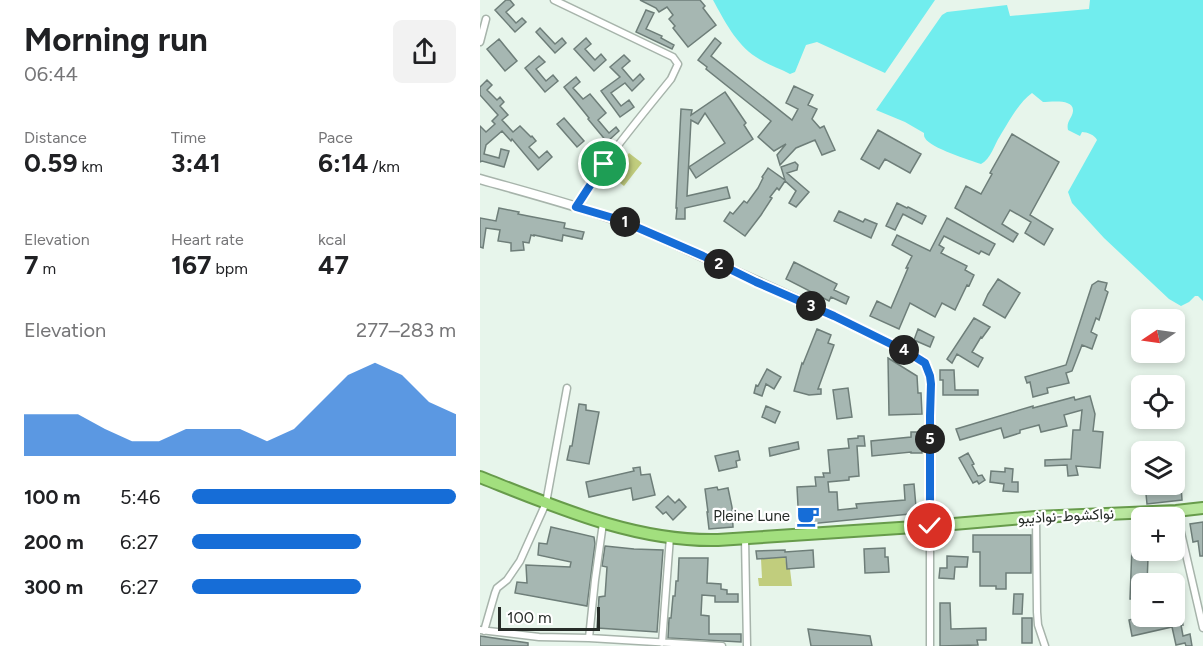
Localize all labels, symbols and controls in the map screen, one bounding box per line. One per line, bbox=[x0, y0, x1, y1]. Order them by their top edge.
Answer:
text: Morning run bbox=[24, 20, 208, 59]
button: share bbox=[393, 20, 456, 83]
text: 06:44 bbox=[24, 62, 78, 86]
text: Distance bbox=[24, 128, 87, 147]
text: Time bbox=[171, 128, 206, 147]
text: Pace bbox=[318, 128, 353, 147]
pin bbox=[578, 138, 629, 189]
text: 0.59 bbox=[24, 147, 77, 179]
text: 3:41 bbox=[171, 147, 221, 179]
text: 6:14 bbox=[318, 147, 368, 179]
icon: arrive bbox=[587, 147, 620, 180]
text: km bbox=[77, 157, 103, 176]
text: /km bbox=[368, 157, 400, 176]
pin: 1 bbox=[610, 207, 640, 237]
text: 1 bbox=[622, 212, 628, 231]
text: Elevation bbox=[24, 230, 90, 249]
text: Heart rate bbox=[171, 230, 244, 249]
text: kcal bbox=[318, 230, 346, 249]
text: 7 bbox=[24, 249, 38, 281]
text: 167 bbox=[171, 249, 212, 281]
text: 47 bbox=[318, 249, 349, 281]
pin: 2 bbox=[704, 249, 734, 279]
text: 2 bbox=[714, 254, 724, 273]
text: m bbox=[38, 259, 56, 278]
text: bpm bbox=[212, 259, 248, 278]
pin: 3 bbox=[796, 291, 826, 321]
text: 3 bbox=[807, 296, 815, 315]
north arrow bbox=[1131, 309, 1185, 363]
map controls bbox=[1131, 309, 1185, 627]
text: Elevation bbox=[24, 318, 106, 342]
text: 277–283 m bbox=[356, 318, 456, 342]
pin: 4 bbox=[889, 335, 919, 365]
text: 4 bbox=[899, 340, 909, 359]
button: locate bbox=[1131, 375, 1185, 429]
pin: 5 bbox=[915, 424, 945, 454]
text: 5 bbox=[925, 429, 935, 448]
button: layers bbox=[1131, 441, 1185, 495]
text: 100 m bbox=[24, 485, 81, 509]
text: 5:46 bbox=[120, 485, 160, 509]
pin bbox=[904, 500, 955, 551]
cafe icon: Pleine Lune bbox=[795, 503, 821, 529]
street label: نواكشوط-نواذيبو bbox=[1018, 505, 1114, 527]
place label: Pleine Lune bbox=[713, 507, 790, 525]
button: + bbox=[1131, 507, 1185, 561]
icon: check bbox=[913, 509, 946, 542]
text: 200 m bbox=[24, 530, 84, 554]
text: 6:27 bbox=[120, 530, 158, 554]
button: − bbox=[1131, 573, 1185, 627]
text: 300 m bbox=[24, 575, 83, 599]
text: 6:27 bbox=[120, 575, 158, 599]
scale bar bbox=[498, 604, 600, 632]
text: 100 m bbox=[507, 608, 552, 627]

